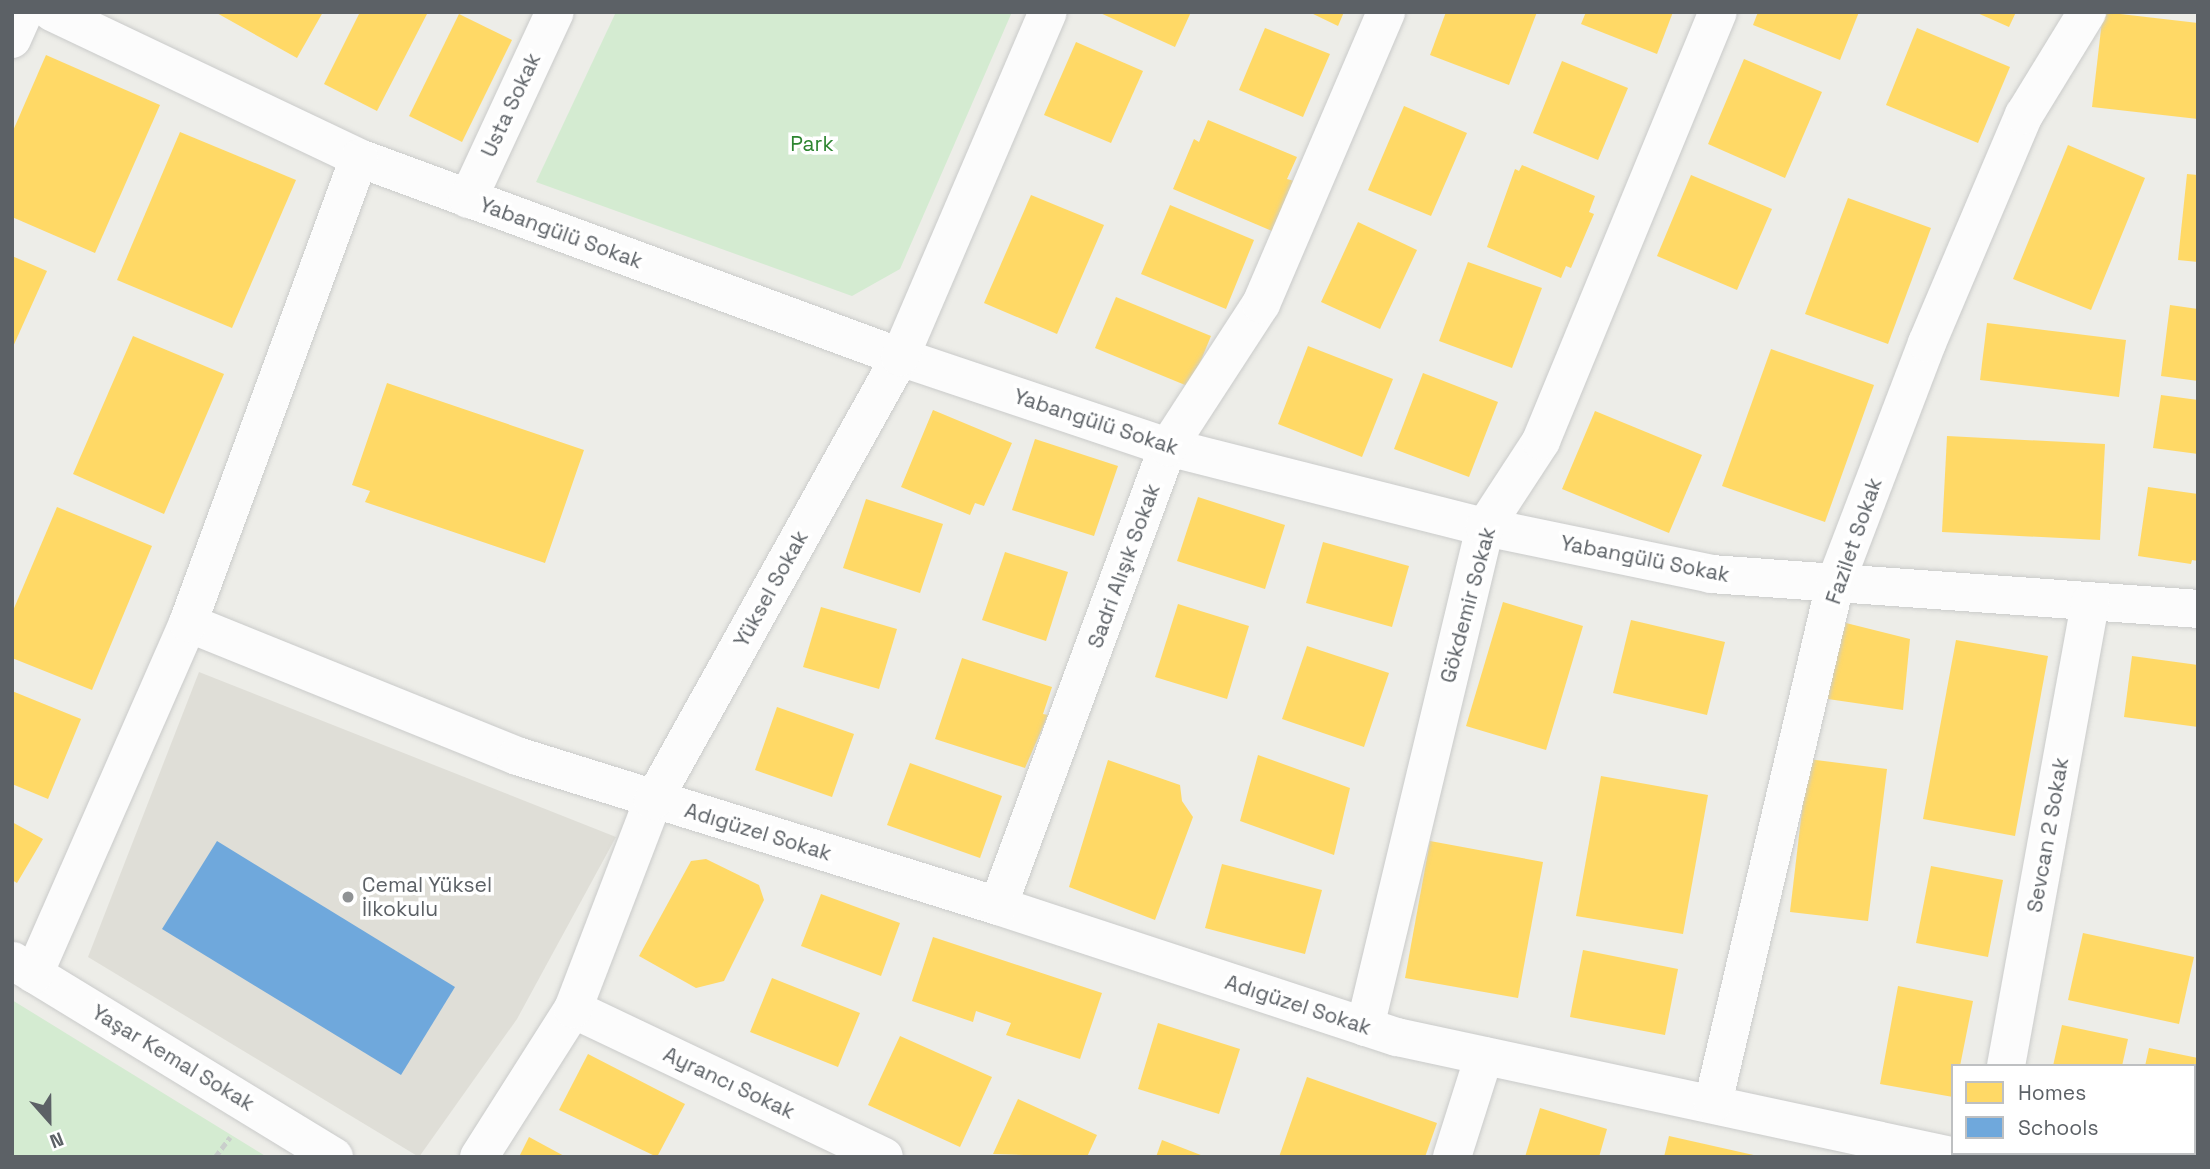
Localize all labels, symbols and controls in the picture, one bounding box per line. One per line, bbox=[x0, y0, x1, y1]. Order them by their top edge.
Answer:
street label: Usta Sokak bbox=[476, 49, 546, 161]
park label: Park bbox=[790, 131, 834, 157]
street label: Yabangülü Sokak bbox=[476, 192, 646, 274]
street label: Yabangülü Sokak bbox=[1010, 383, 1182, 461]
street label: Fazilet Sokak bbox=[1821, 475, 1887, 607]
street label: Sadri Alışık Sokak bbox=[1083, 480, 1165, 652]
street label: Gökdemir Sokak bbox=[1435, 524, 1501, 686]
street label: Yüksel Sokak bbox=[729, 526, 813, 652]
street label: Yabangülü Sokak bbox=[1558, 530, 1732, 588]
street label: Sevcan 2 Sokak bbox=[2022, 755, 2074, 915]
street label: Adıgüzel Sokak bbox=[682, 798, 834, 866]
place label: Cemal Yüksel İlkokulu bbox=[362, 872, 492, 922]
marker: Cemal Yüksel İlkokulu bbox=[340, 889, 356, 905]
street label: Adıgüzel Sokak bbox=[1222, 970, 1374, 1040]
street label: Yaşar Kemal Sokak bbox=[87, 999, 259, 1117]
street label: Ayrancı Sokak bbox=[659, 1042, 799, 1124]
legend bbox=[1951, 1064, 2196, 1155]
text: Homes bbox=[2018, 1079, 2086, 1106]
north arrow bbox=[14, 1085, 84, 1155]
text: Schools bbox=[2018, 1114, 2098, 1141]
text: N bbox=[46, 1126, 67, 1154]

